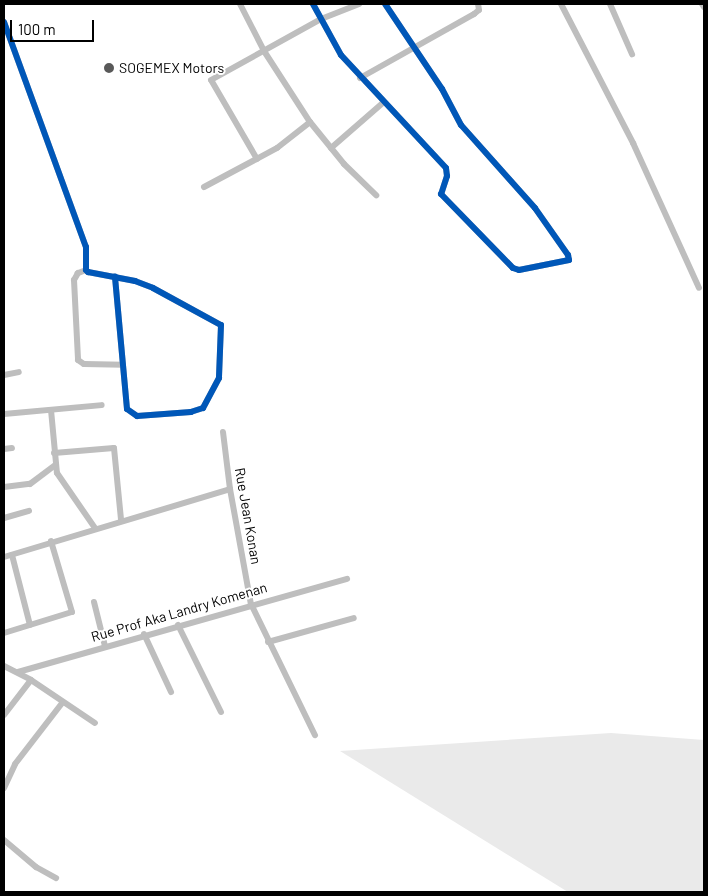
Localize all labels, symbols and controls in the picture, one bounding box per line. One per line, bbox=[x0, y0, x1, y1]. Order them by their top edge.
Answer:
scale bar bbox=[12, 10, 96, 42]
text: 100 m bbox=[18, 20, 56, 38]
place label: SOGEMEX Motors bbox=[119, 60, 224, 76]
marker: SOGEMEX Motors bbox=[103, 62, 115, 74]
street label: Rue Jean Konan bbox=[231, 467, 265, 565]
street label: Rue Prof Aka Landry Komenan bbox=[89, 579, 269, 645]

